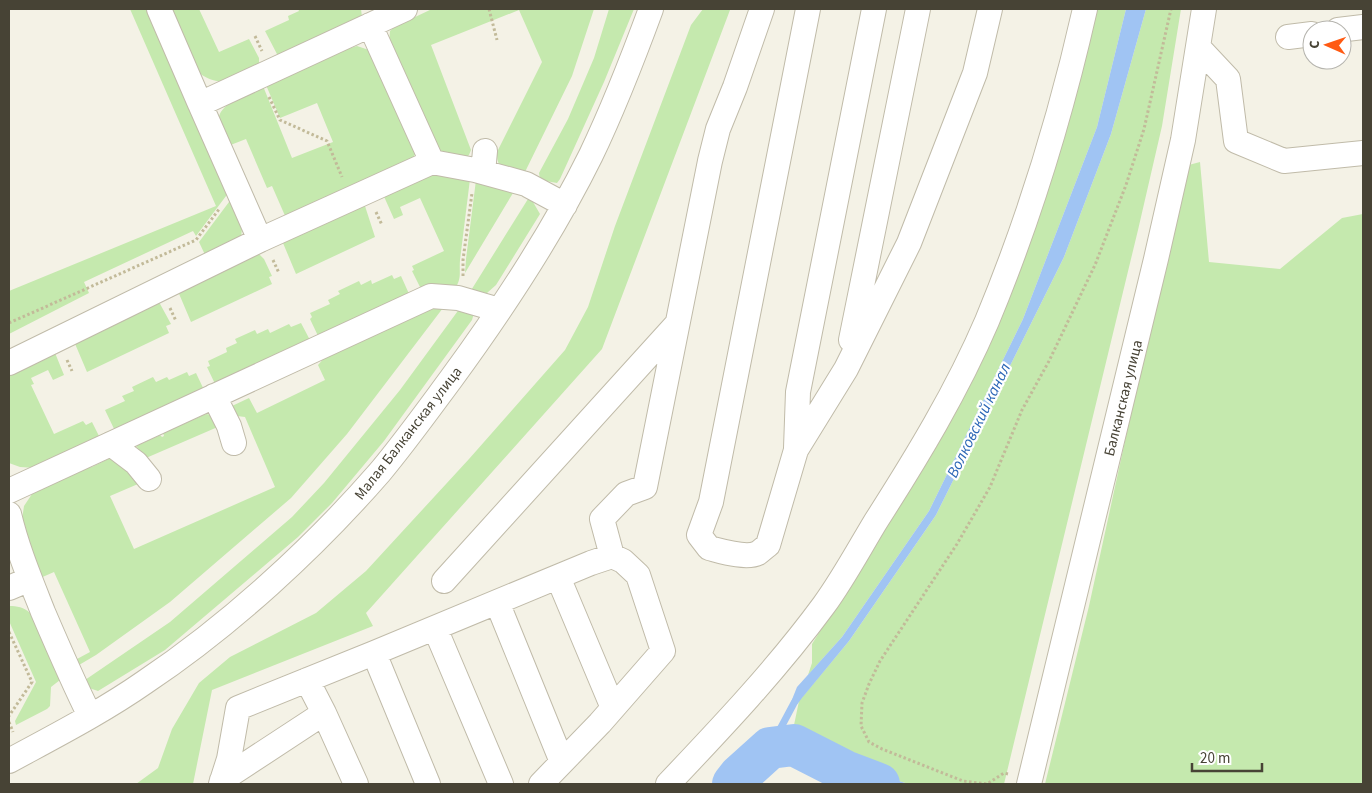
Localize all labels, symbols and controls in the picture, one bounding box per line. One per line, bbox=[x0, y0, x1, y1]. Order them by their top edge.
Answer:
north arrow bbox=[1302, 20, 1352, 70]
text: С bbox=[1305, 40, 1325, 49]
street label: Балканская улица bbox=[1099, 338, 1148, 458]
water label: Волковский канал bbox=[942, 359, 1016, 481]
street label: Малая Балканская улица bbox=[350, 362, 467, 504]
scale bar bbox=[1192, 740, 1262, 772]
text: 20 m bbox=[1200, 748, 1230, 769]

